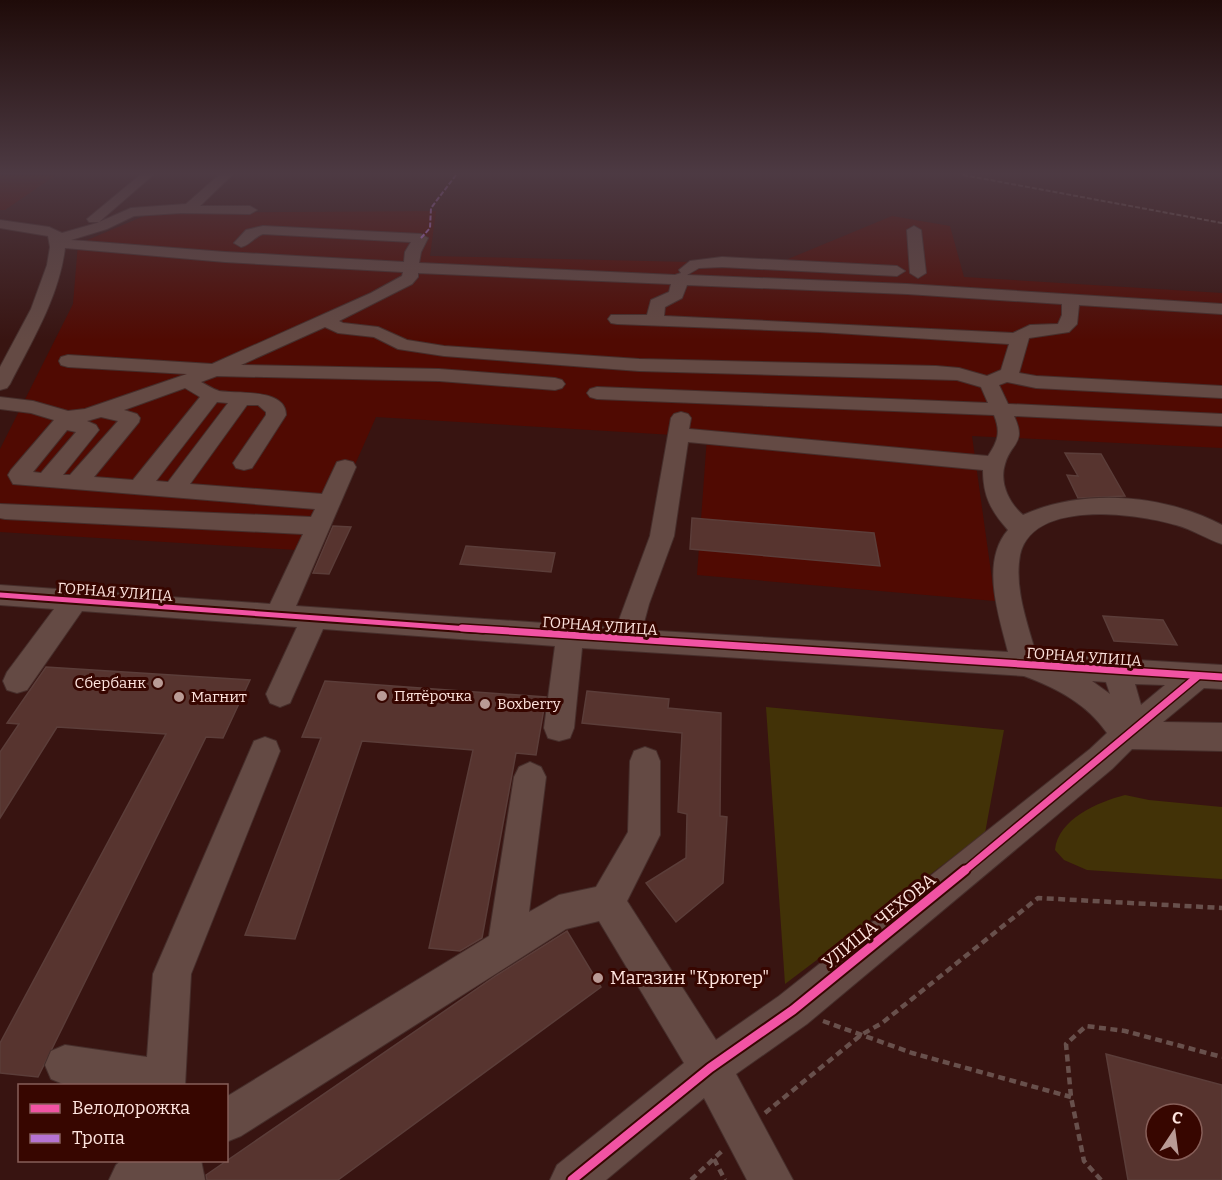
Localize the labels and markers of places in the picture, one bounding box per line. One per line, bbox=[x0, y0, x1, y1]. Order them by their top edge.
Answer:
place label: Сбербанк bbox=[75, 674, 146, 692]
marker: Сбербанк bbox=[151, 676, 165, 690]
place label: Пятёрочка bbox=[394, 687, 472, 705]
place label: Магнит bbox=[191, 688, 247, 706]
marker: Пятёрочка bbox=[375, 689, 389, 703]
marker: Магнит bbox=[172, 690, 186, 704]
place label: Boxberry bbox=[497, 695, 561, 713]
marker: Boxberry bbox=[478, 697, 492, 711]
place label: Магазин "Крюгер" bbox=[610, 967, 769, 989]
marker: Магазин "Крюгер" bbox=[591, 971, 605, 985]

